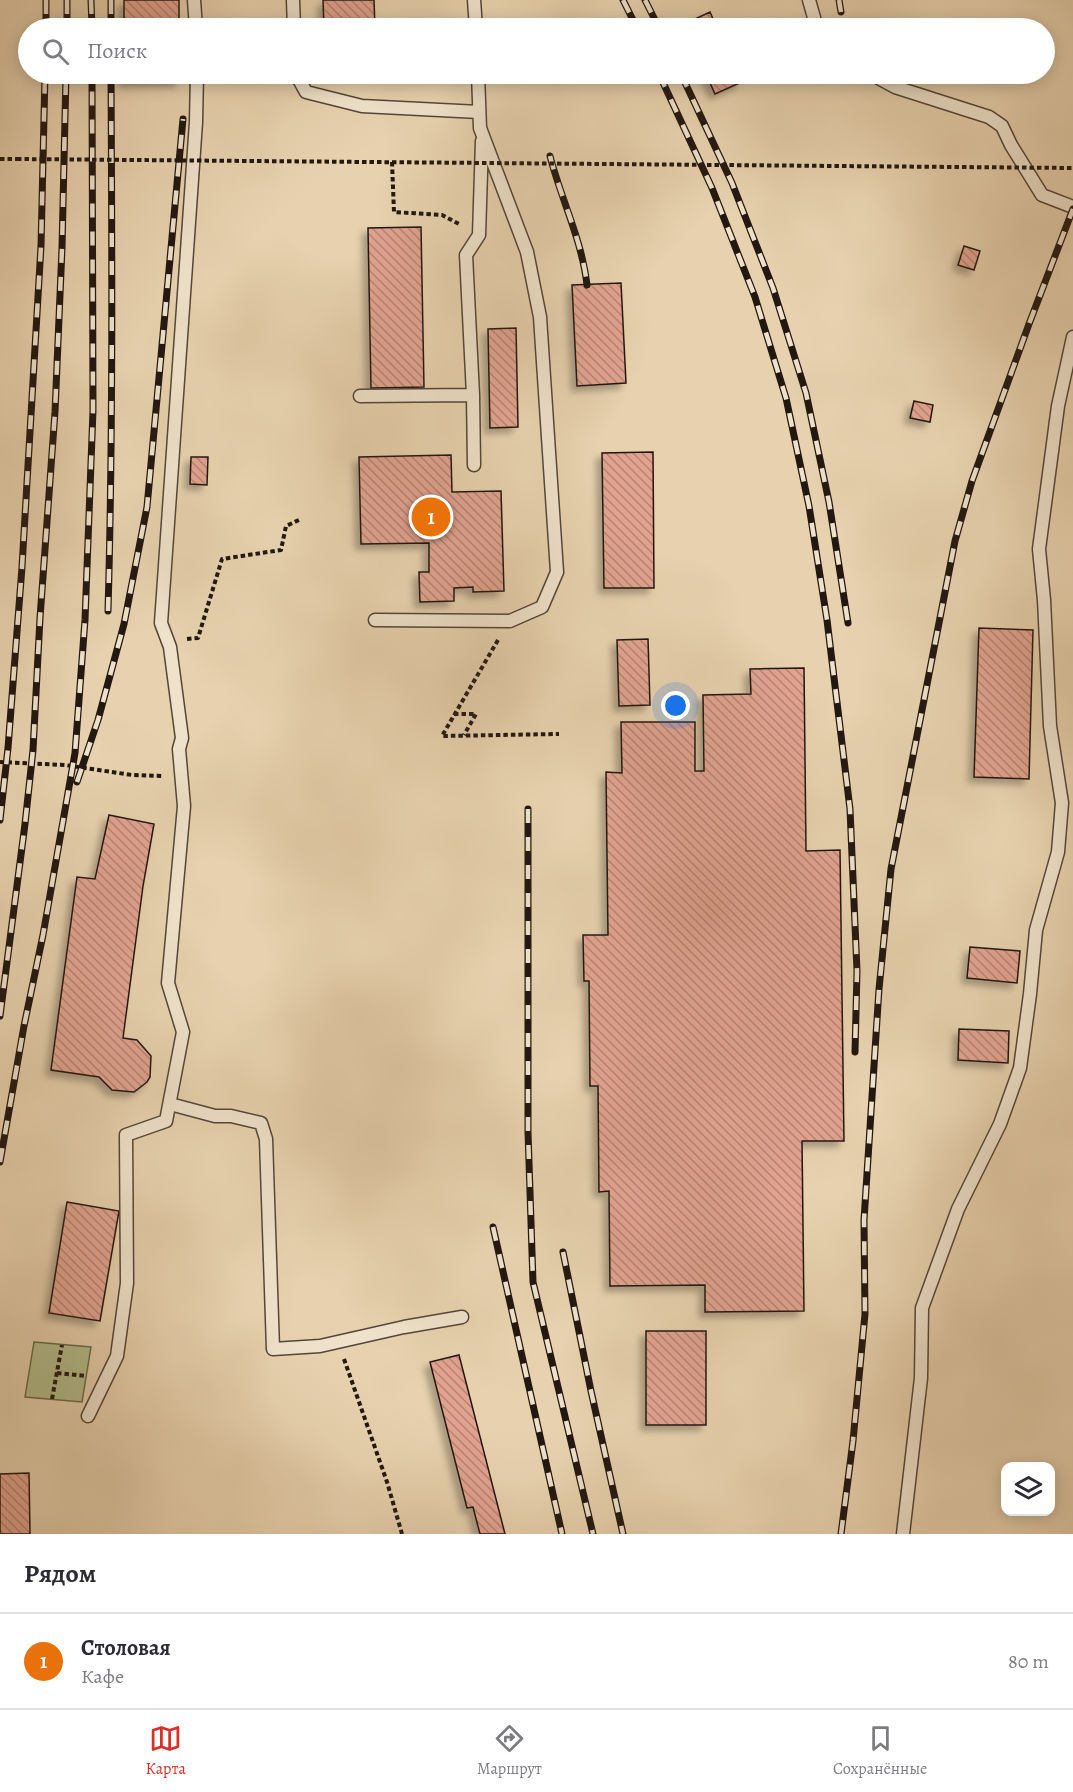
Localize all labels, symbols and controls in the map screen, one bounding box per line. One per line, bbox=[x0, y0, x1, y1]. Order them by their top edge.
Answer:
search box bbox=[18, 18, 1055, 84]
icon: search bbox=[39, 35, 72, 68]
text: Поиск bbox=[87, 36, 147, 66]
pin: 1 bbox=[412, 494, 450, 540]
your location bbox=[661, 691, 690, 720]
map controls bbox=[1001, 1462, 1055, 1516]
button: layers bbox=[1001, 1462, 1055, 1516]
text: Рядом bbox=[24, 1556, 96, 1591]
text: Столовая bbox=[81, 1633, 171, 1663]
text: 1 bbox=[40, 1648, 47, 1675]
text: 80 m bbox=[1008, 1648, 1049, 1675]
text: Кафе bbox=[81, 1663, 124, 1690]
tab: Карта bbox=[146, 1722, 186, 1780]
tab: Маршрут bbox=[477, 1722, 542, 1780]
tab: Сохранённые bbox=[833, 1722, 927, 1780]

